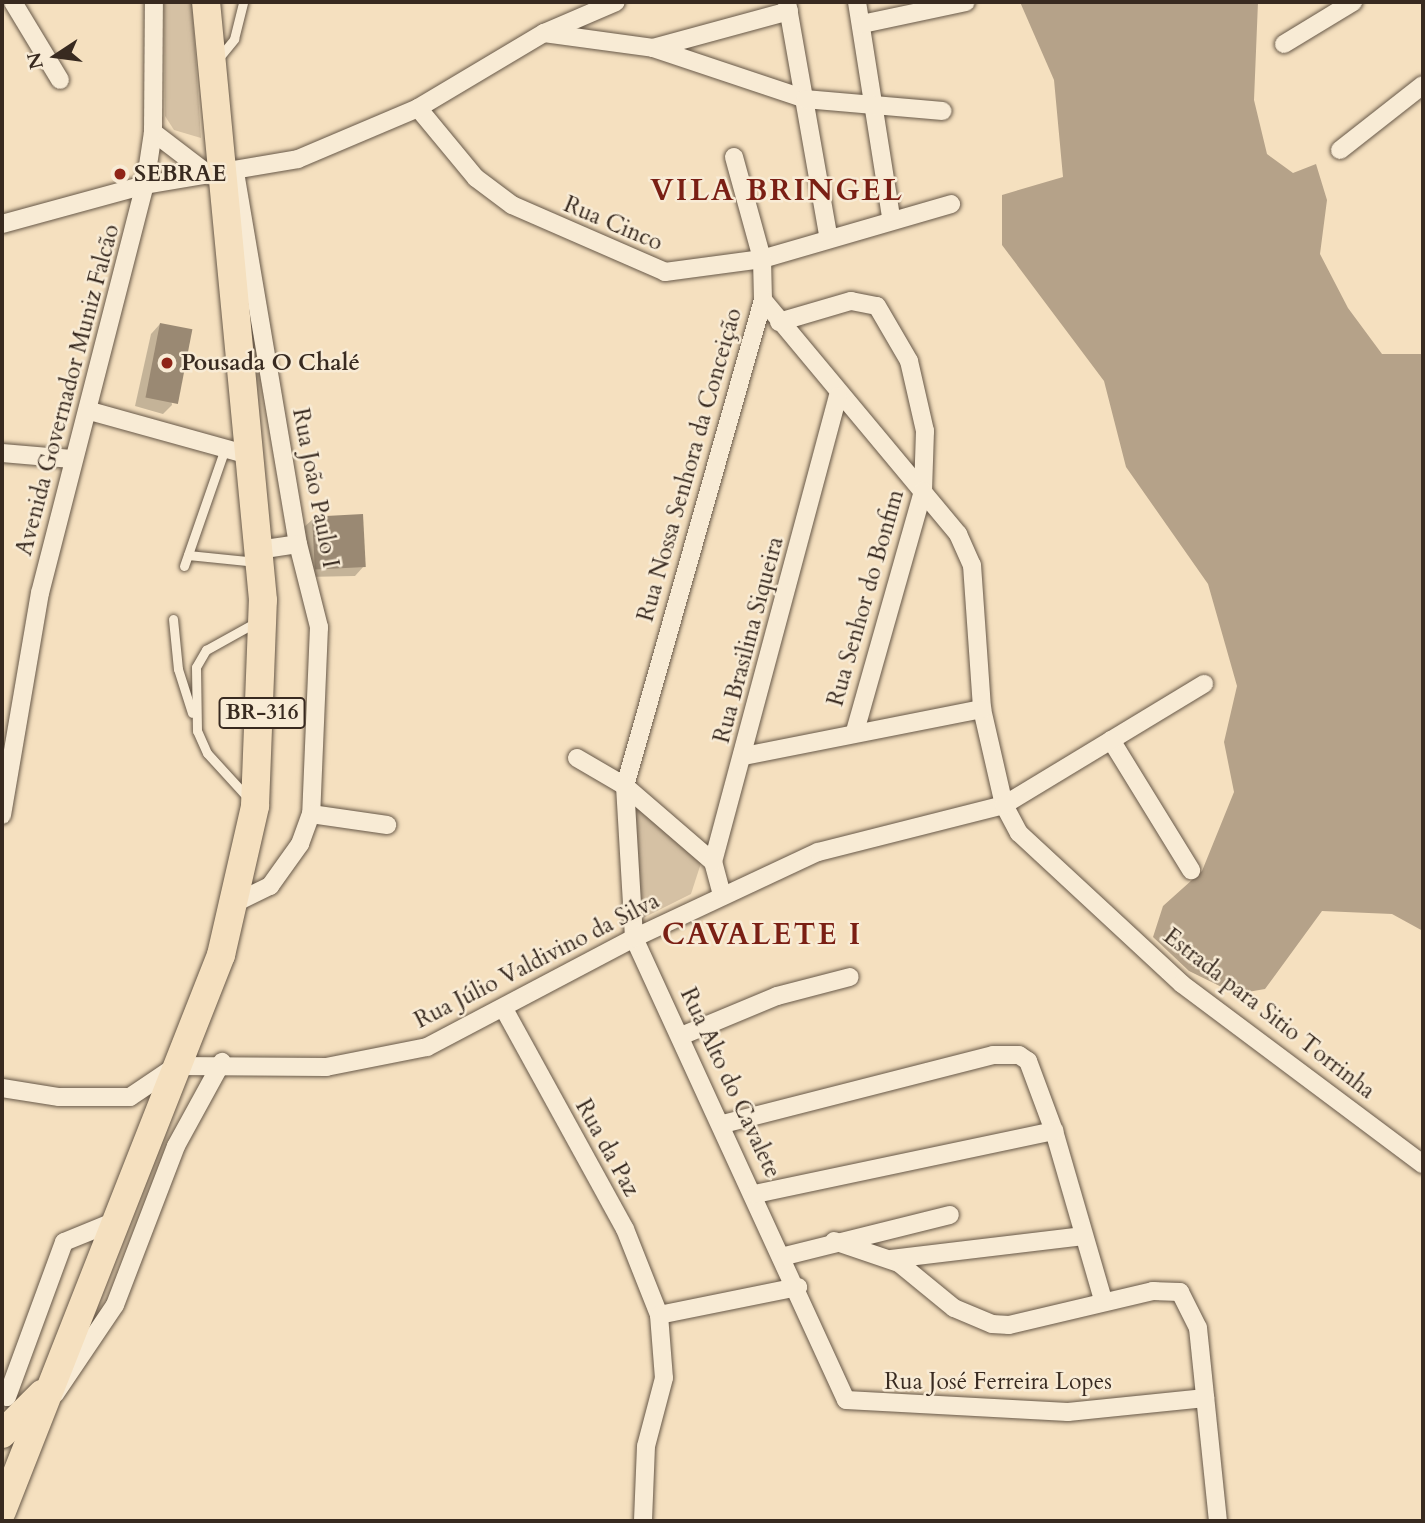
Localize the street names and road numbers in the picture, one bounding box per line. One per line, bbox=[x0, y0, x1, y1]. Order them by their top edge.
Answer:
street label: Rua Cinco bbox=[559, 191, 667, 257]
street label: Avenida Governador Muniz Falcão bbox=[10, 221, 126, 559]
street label: Rua Nossa Senhora da Conceição bbox=[632, 305, 748, 625]
street label: Rua João Paulo I bbox=[286, 406, 344, 570]
street label: Rua Senhor do Bonfim bbox=[822, 487, 910, 709]
street label: Rua Brasilina Siqueira bbox=[708, 534, 790, 746]
road number: BR-316 bbox=[218, 696, 306, 730]
street label: Rua Júlio Valdivino da Silva bbox=[410, 887, 664, 1035]
street label: Estrada para Sitio Torrinha bbox=[1158, 923, 1380, 1105]
street label: Rua Alto do Cavalete bbox=[674, 983, 786, 1183]
street label: Rua da Paz bbox=[569, 1095, 645, 1201]
street label: Rua José Ferreira Lopes bbox=[884, 1368, 1112, 1396]

